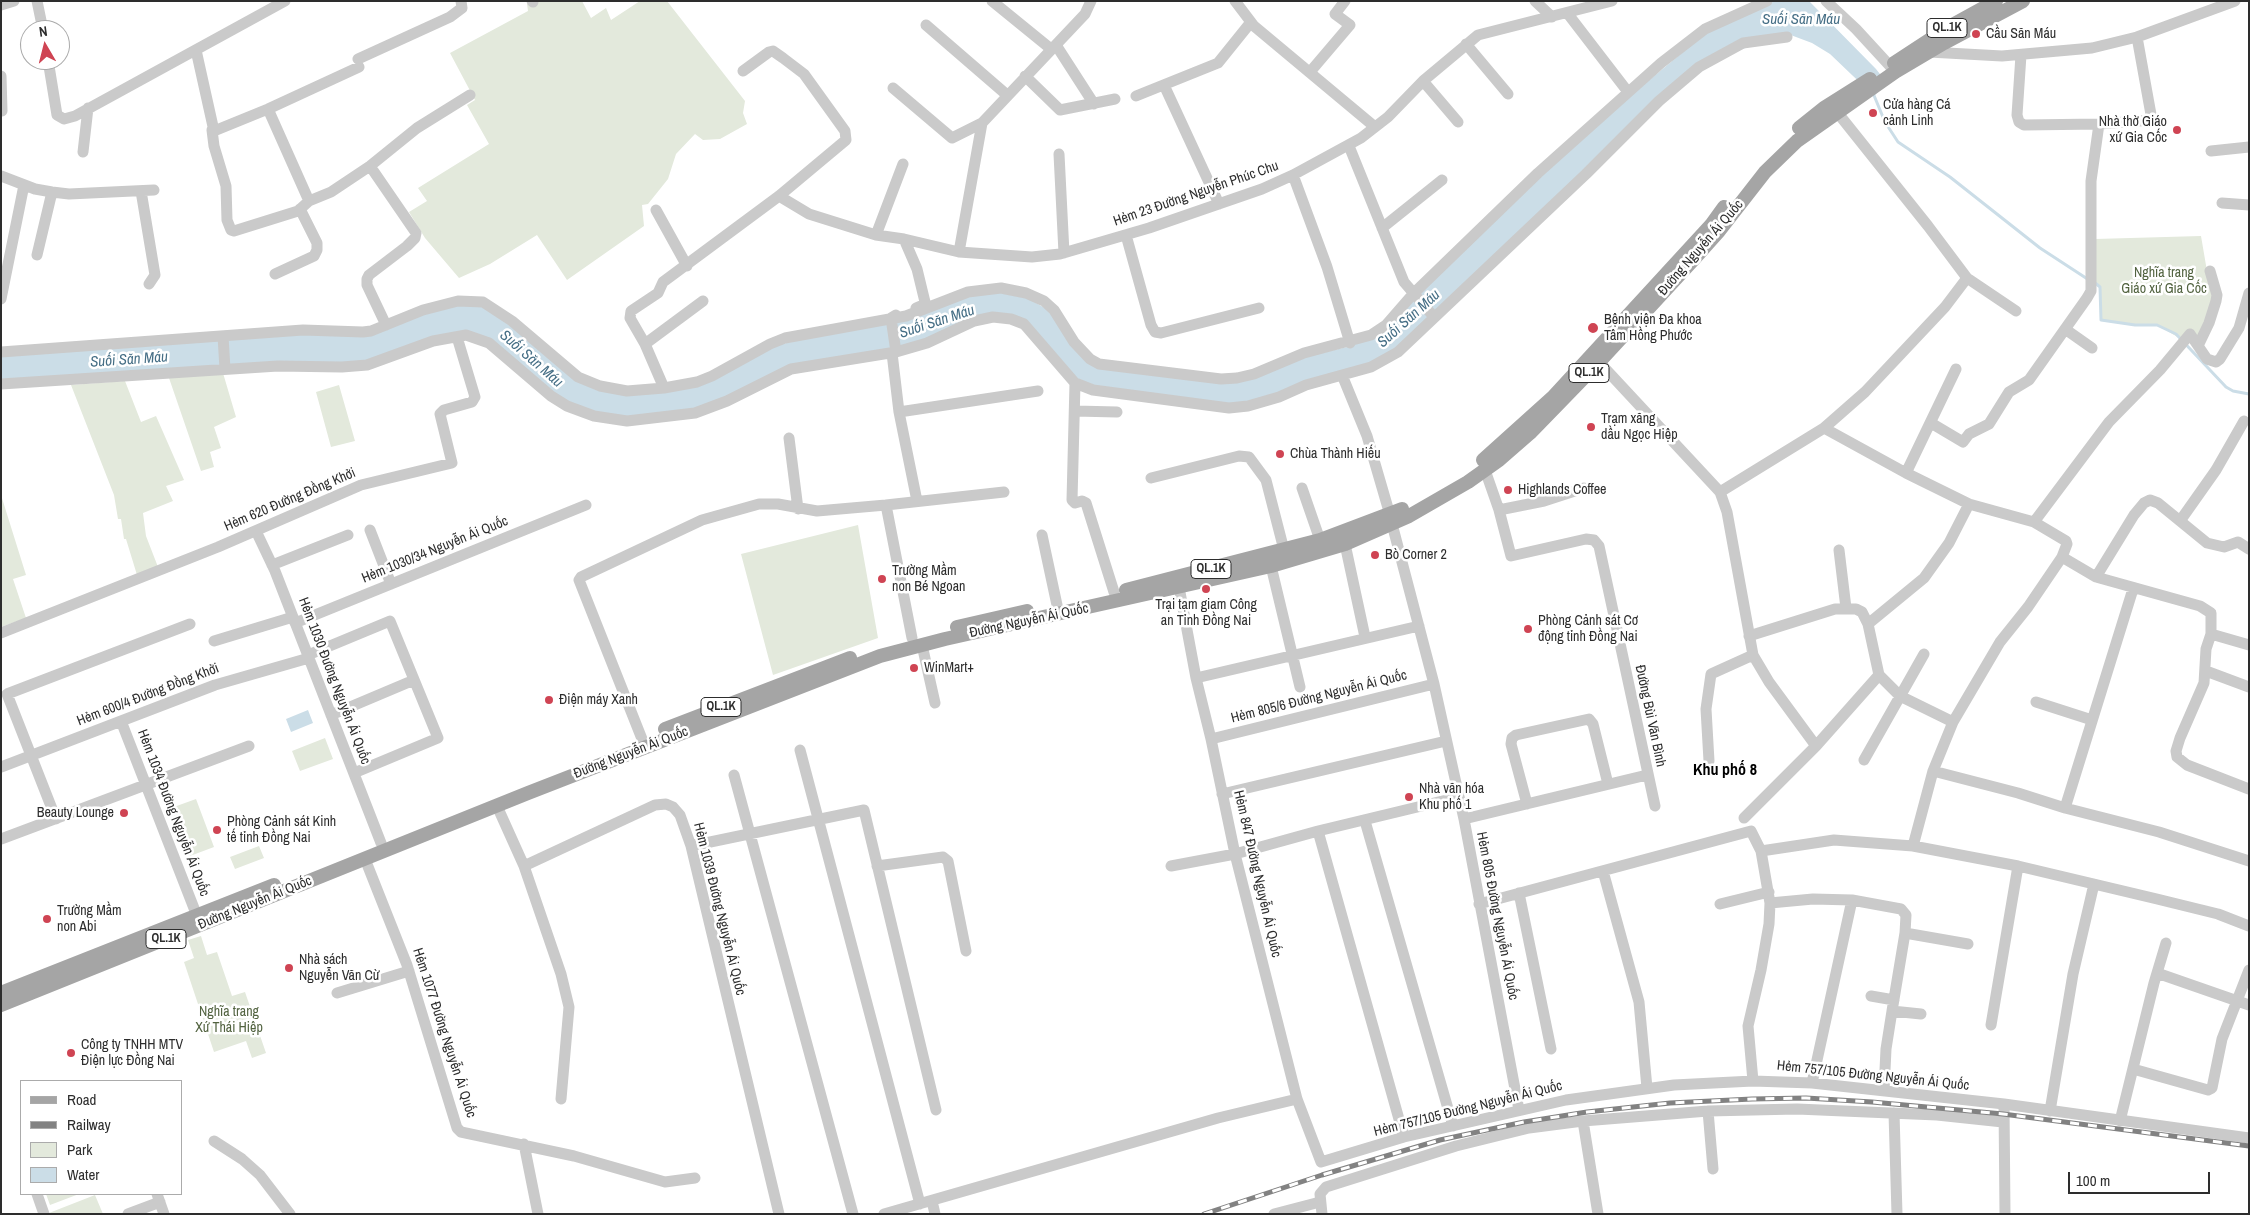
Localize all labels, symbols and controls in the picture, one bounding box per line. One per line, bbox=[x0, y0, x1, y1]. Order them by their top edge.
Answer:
water label: Suối Săn Máu bbox=[1762, 11, 1840, 29]
road number: QL.1K bbox=[1927, 18, 1967, 38]
north arrow bbox=[20, 20, 70, 70]
text: N bbox=[38, 22, 48, 41]
place label: Cầu Săn Máu bbox=[1986, 26, 2056, 42]
marker: Cầu Săn Máu bbox=[1970, 28, 1982, 40]
place label: Cửa hàng Cá cảnh Linh bbox=[1883, 97, 1951, 130]
marker: Cửa hàng Cá cảnh Linh bbox=[1867, 107, 1879, 119]
place label: Nhà thờ Giáo xứ Gia Cốc bbox=[2099, 114, 2167, 146]
marker: Nhà thờ Giáo xứ Gia Cốc bbox=[2171, 124, 2183, 136]
street label: Hẻm 23 Đường Nguyễn Phúc Chu bbox=[1111, 158, 1281, 230]
street label: Đường Nguyễn Ái Quốc bbox=[1655, 197, 1747, 299]
park label: Nghĩa trang Giáo xứ Gia Cốc bbox=[2121, 265, 2207, 298]
water label: Suối Săn Máu bbox=[1374, 286, 1444, 352]
water label: Suối Săn Máu bbox=[897, 301, 977, 343]
place label: Bệnh viện Đa khoa Tâm Hồng Phước bbox=[1604, 312, 1702, 344]
marker: Bệnh viện Đa khoa Tâm Hồng Phước bbox=[1586, 321, 1600, 335]
water label: Suối Săn Máu bbox=[496, 327, 566, 391]
water label: Suối Săn Máu bbox=[89, 348, 169, 372]
road number: QL.1K bbox=[1569, 363, 1609, 382]
place label: Trạm xăng dầu Ngọc Hiệp bbox=[1601, 411, 1678, 444]
marker: Trạm xăng dầu Ngọc Hiệp bbox=[1585, 421, 1597, 433]
place label: Chùa Thành Hiếu bbox=[1290, 446, 1381, 462]
marker: Chùa Thành Hiếu bbox=[1274, 448, 1286, 460]
street label: Hẻm 620 Đường Đồng Khởi bbox=[222, 465, 358, 535]
place label: Highlands Coffee bbox=[1518, 482, 1607, 498]
marker: Highlands Coffee bbox=[1502, 484, 1514, 496]
street label: Hẻm 1030/34 Nguyễn Ái Quốc bbox=[359, 513, 511, 587]
place label: Bò Corner 2 bbox=[1385, 547, 1447, 563]
marker: Bò Corner 2 bbox=[1369, 549, 1381, 561]
road number: QL.1K bbox=[1191, 560, 1231, 578]
place label: Trường Mầm non Bé Ngoan bbox=[892, 563, 965, 596]
marker: Trường Mầm non Bé Ngoan bbox=[876, 573, 888, 585]
marker: Trại tạm giam Công an Tỉnh Đồng Nai bbox=[1200, 583, 1212, 595]
street label: Hẻm 1030 Đường Nguyễn Ái Quốc bbox=[294, 595, 374, 767]
place label: Trại tạm giam Công an Tỉnh Đồng Nai bbox=[1155, 597, 1257, 630]
street label: Đường Nguyễn Ái Quốc bbox=[968, 600, 1090, 642]
place label: Phòng Cảnh sát Cơ động tỉnh Đồng Nai bbox=[1538, 613, 1638, 646]
marker: Phòng Cảnh sát Cơ động tỉnh Đồng Nai bbox=[1522, 623, 1534, 635]
street label: Hẻm 600/4 Đường Đồng Khởi bbox=[75, 660, 221, 730]
place label: WinMart+ bbox=[924, 660, 974, 676]
marker: WinMart+ bbox=[908, 662, 920, 674]
street label: Đường Bùi Văn Bình bbox=[1631, 663, 1669, 769]
street label: Hẻm 805/6 Đường Nguyễn Ái Quốc bbox=[1229, 667, 1409, 727]
place label: Điện máy Xanh bbox=[559, 692, 638, 708]
marker: Điện máy Xanh bbox=[543, 694, 555, 706]
road number: QL.1K bbox=[701, 698, 741, 716]
street label: Đường Nguyễn Ái Quốc bbox=[571, 723, 691, 783]
street label: Hẻm 1034 Đường Nguyễn Ái Quốc bbox=[133, 727, 213, 899]
district label: Khu phố 8 bbox=[1693, 761, 1757, 781]
place label: Nhà văn hóa Khu phố 1 bbox=[1419, 781, 1484, 814]
street label: Hẻm 847 Đường Nguyễn Ái Quốc bbox=[1230, 789, 1284, 959]
marker: Nhà văn hóa Khu phố 1 bbox=[1403, 791, 1415, 803]
place label: Beauty Lounge bbox=[37, 805, 114, 821]
marker: Beauty Lounge bbox=[118, 807, 130, 819]
place label: Phòng Cảnh sát Kinh tế tỉnh Đồng Nai bbox=[227, 814, 336, 846]
street label: Hẻm 1039 Đường Nguyễn Ái Quốc bbox=[689, 821, 749, 997]
marker: Phòng Cảnh sát Kinh tế tỉnh Đồng Nai bbox=[211, 824, 223, 836]
street label: Hẻm 805 Đường Nguyễn Ái Quốc bbox=[1472, 830, 1522, 1002]
street label: Đường Nguyễn Ái Quốc bbox=[196, 873, 314, 933]
place label: Trường Mầm non Abi bbox=[57, 903, 122, 936]
marker: Trường Mầm non Abi bbox=[41, 913, 53, 925]
road number: QL.1K bbox=[146, 930, 186, 949]
street label: Hẻm 1077 Đường Nguyễn Ái Quốc bbox=[409, 946, 479, 1120]
place label: Nhà sách Nguyễn Văn Cừ bbox=[299, 952, 379, 984]
marker: Nhà sách Nguyễn Văn Cừ bbox=[283, 962, 295, 974]
park label: Nghĩa trang Xứ Thái Hiệp bbox=[195, 1004, 263, 1036]
place label: Công ty TNHH MTV Điện lực Đồng Nai bbox=[81, 1037, 183, 1070]
marker: Công ty TNHH MTV Điện lực Đồng Nai bbox=[65, 1047, 77, 1059]
street label: Hẻm 757/105 Đường Nguyễn Ái Quốc bbox=[1776, 1058, 1970, 1094]
street label: Hẻm 757/105 Đường Nguyễn Ái Quốc bbox=[1372, 1077, 1564, 1141]
legend bbox=[20, 1080, 182, 1195]
text: Road bbox=[67, 1089, 96, 1110]
text: Railway bbox=[67, 1114, 111, 1135]
text: Park bbox=[67, 1139, 92, 1160]
scale bar bbox=[2070, 1162, 2212, 1194]
text: Water bbox=[67, 1164, 99, 1185]
text: 100 m bbox=[2076, 1170, 2110, 1191]

